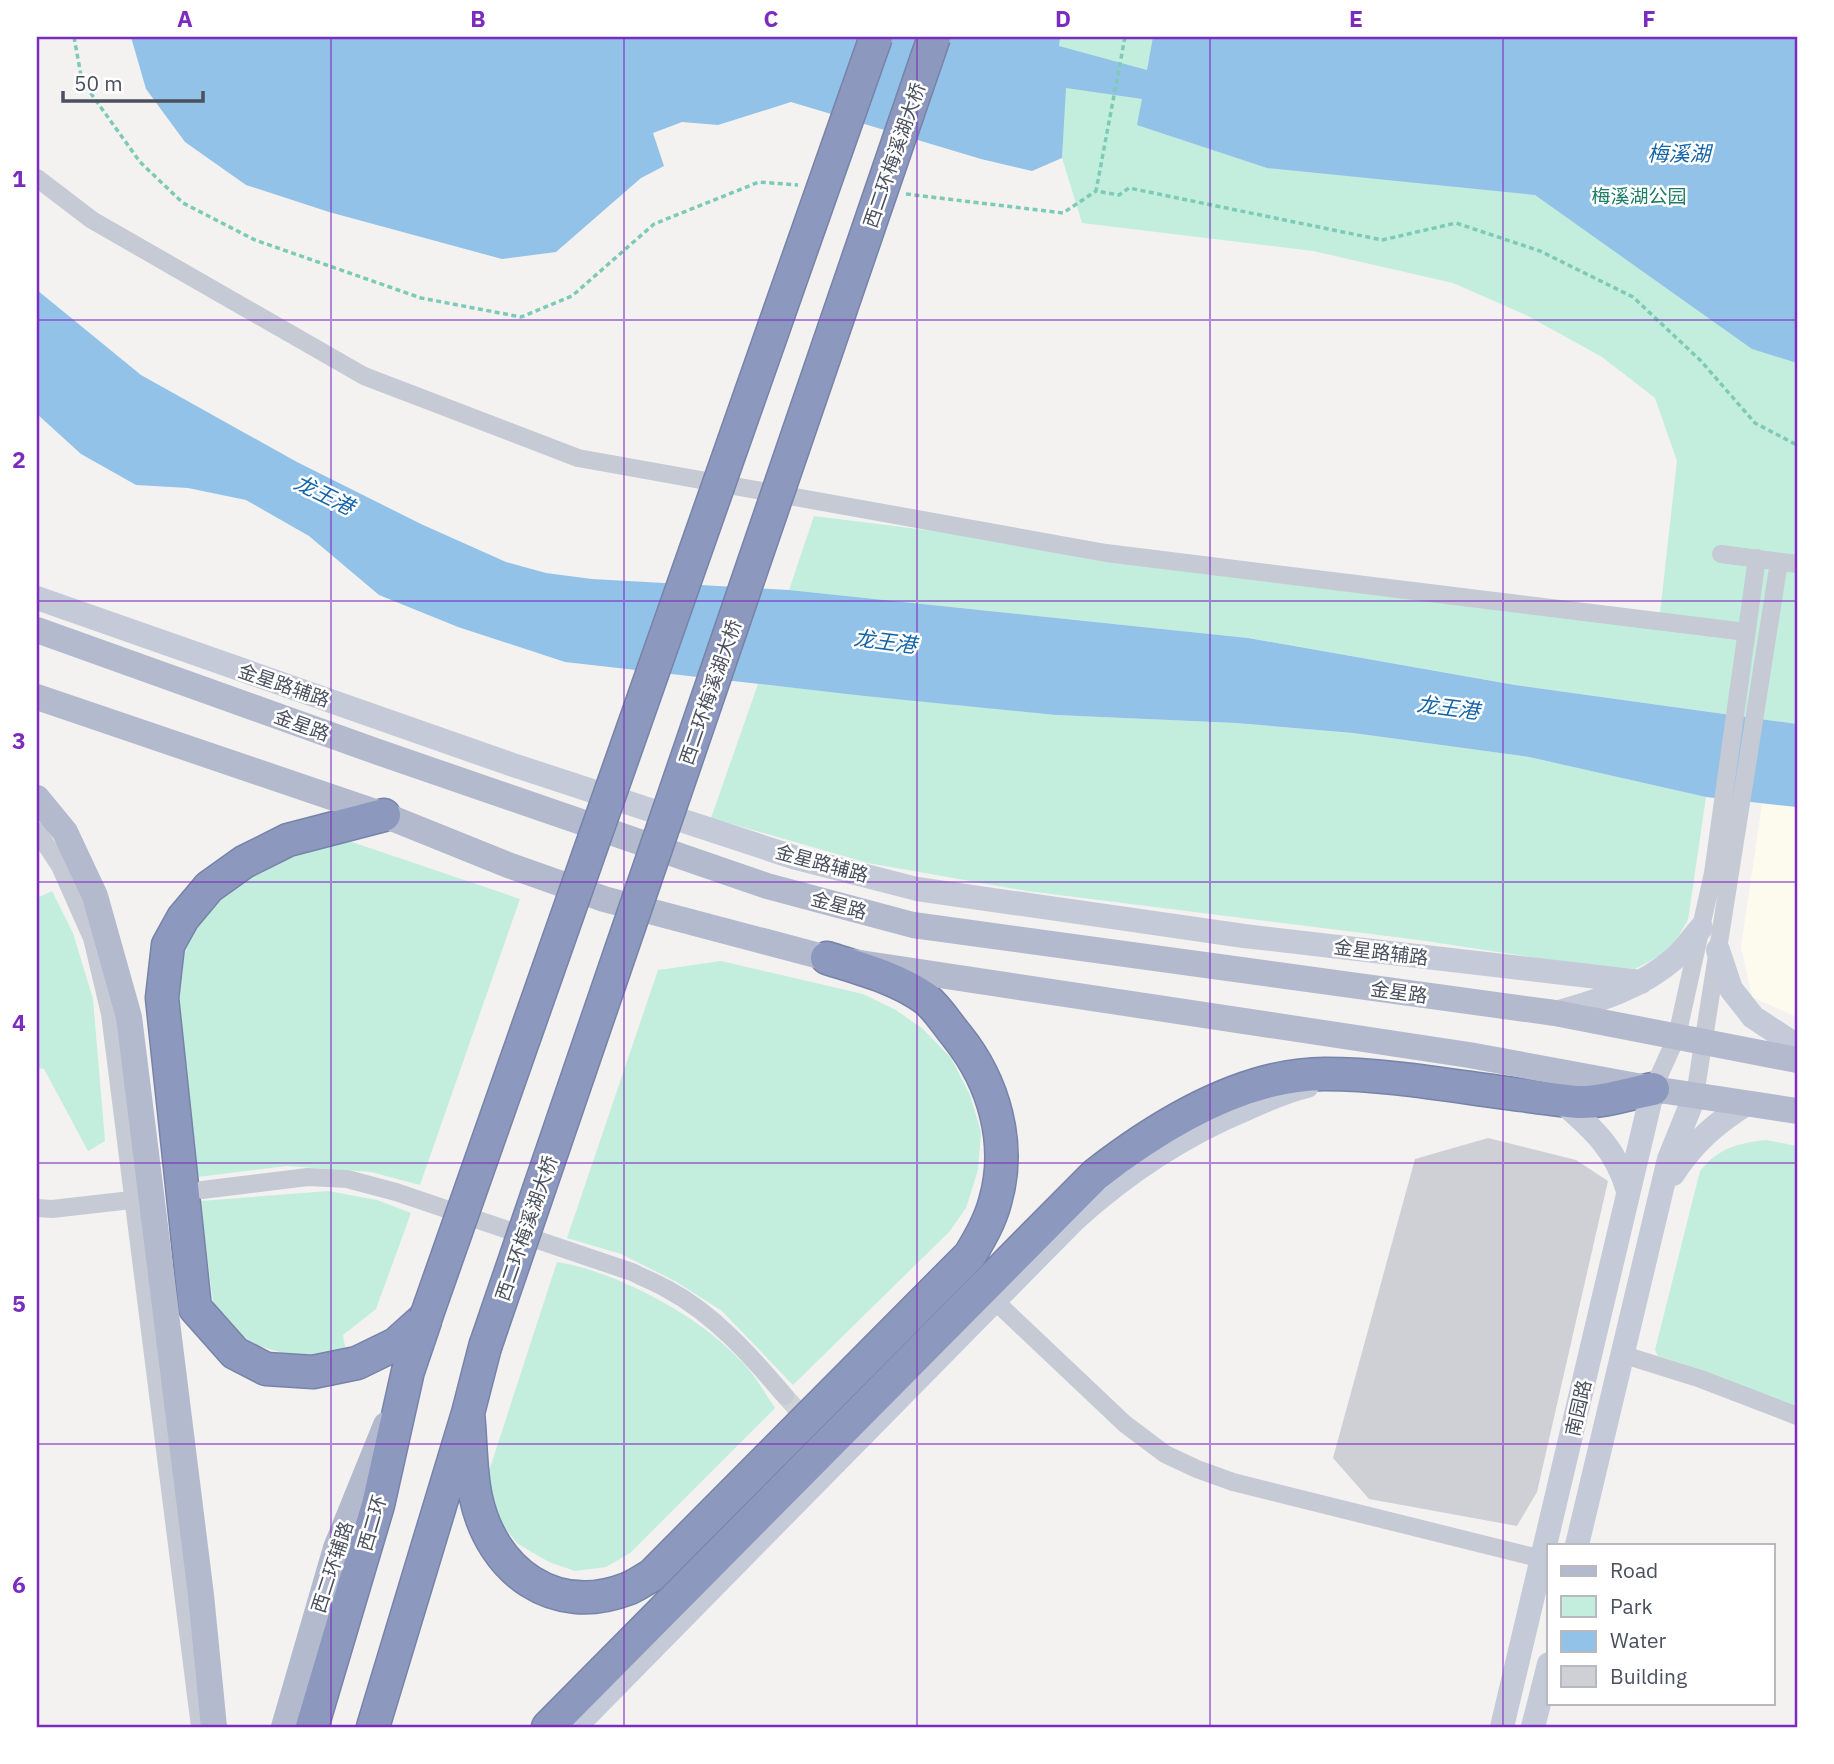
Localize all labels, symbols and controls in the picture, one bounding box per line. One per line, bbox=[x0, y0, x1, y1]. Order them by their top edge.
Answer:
text: A bbox=[177, 3, 193, 33]
text: B bbox=[470, 3, 486, 33]
text: C bbox=[764, 3, 779, 33]
text: D bbox=[1055, 3, 1071, 33]
text: E bbox=[1349, 3, 1363, 33]
text: F bbox=[1642, 3, 1656, 33]
scale bar bbox=[63, 60, 203, 104]
text: 50 m bbox=[74, 69, 123, 97]
street label: 西二环梅溪湖大桥 bbox=[858, 79, 930, 231]
water label: 梅溪湖 bbox=[1648, 139, 1713, 167]
text: 1 bbox=[12, 163, 26, 193]
park label: 梅溪湖公园 bbox=[1591, 184, 1687, 208]
text: 2 bbox=[12, 444, 26, 474]
water label: 龙王港 bbox=[290, 468, 362, 522]
street label: 西二环梅溪湖大桥 bbox=[674, 616, 746, 768]
water label: 龙王港 bbox=[852, 623, 921, 659]
street label: 金星路辅路 bbox=[235, 658, 333, 712]
water label: 龙王港 bbox=[1415, 689, 1484, 725]
street label: 金星路 bbox=[271, 704, 333, 746]
text: 3 bbox=[12, 725, 26, 755]
street label: 金星路辅路 bbox=[773, 839, 871, 887]
street label: 金星路 bbox=[808, 886, 870, 924]
street label: 金星路辅路 bbox=[1332, 934, 1430, 970]
street label: 金星路 bbox=[1369, 976, 1429, 1008]
text: 4 bbox=[12, 1007, 26, 1037]
street label: 西二环梅溪湖大桥 bbox=[490, 1152, 562, 1304]
text: 5 bbox=[12, 1288, 26, 1318]
street label: 南园路 bbox=[1560, 1378, 1596, 1438]
street label: 西二环 bbox=[353, 1492, 391, 1554]
street label: 西二环辅路 bbox=[306, 1518, 358, 1616]
legend bbox=[1547, 1544, 1774, 1704]
text: Road bbox=[1610, 1556, 1658, 1584]
text: 6 bbox=[12, 1569, 26, 1599]
text: Park bbox=[1610, 1592, 1653, 1620]
text: Water bbox=[1610, 1626, 1667, 1654]
text: Building bbox=[1610, 1662, 1687, 1690]

